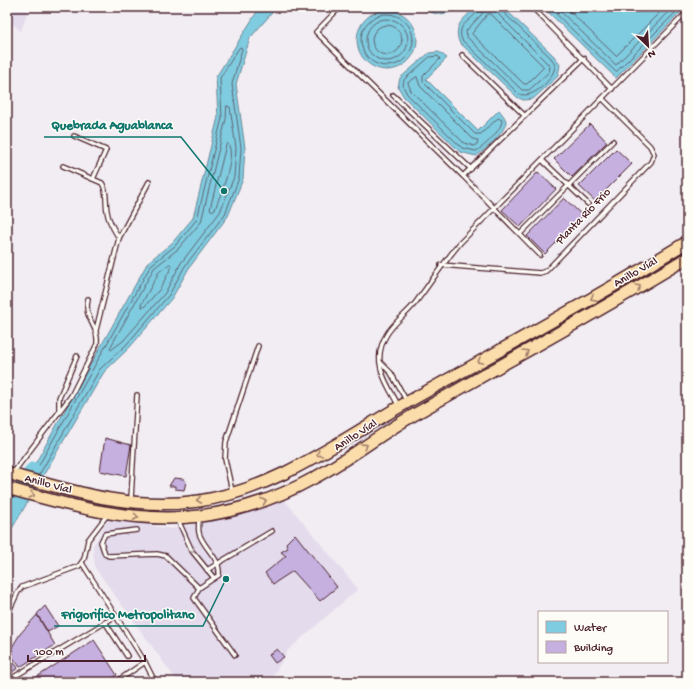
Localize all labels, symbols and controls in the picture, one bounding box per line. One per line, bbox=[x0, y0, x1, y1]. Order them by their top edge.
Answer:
north arrow bbox=[628, 26, 668, 66]
text: N bbox=[646, 46, 657, 60]
callout: Quebrada Aguablanca bbox=[44, 112, 181, 137]
text: Quebrada Aguablanca bbox=[51, 119, 173, 134]
street label: Planta Río Frio bbox=[553, 186, 614, 249]
street label: Anillo Víal bbox=[612, 255, 661, 291]
one-way arrow bbox=[634, 285, 641, 292]
one-way arrow bbox=[590, 293, 597, 300]
one-way arrow bbox=[521, 349, 529, 356]
one-way arrow bbox=[477, 357, 484, 364]
street label: Anillo Víal bbox=[332, 417, 380, 455]
one-way arrow bbox=[361, 443, 368, 451]
one-way arrow bbox=[316, 450, 323, 457]
street label: Anillo Víal bbox=[23, 472, 73, 498]
one-way arrow bbox=[28, 490, 35, 499]
one-way arrow bbox=[195, 495, 202, 504]
one-way arrow bbox=[261, 497, 268, 505]
one-way arrow bbox=[133, 512, 139, 521]
one-way arrow bbox=[188, 546, 195, 553]
callout: Frigorifico Metropolitano bbox=[54, 601, 203, 626]
text: Frigorifico Metropolitano bbox=[60, 607, 195, 624]
legend bbox=[538, 611, 668, 663]
text: Water bbox=[574, 622, 608, 636]
scale bar bbox=[28, 637, 145, 663]
text: Building bbox=[573, 642, 613, 656]
text: 100 m bbox=[33, 646, 64, 660]

